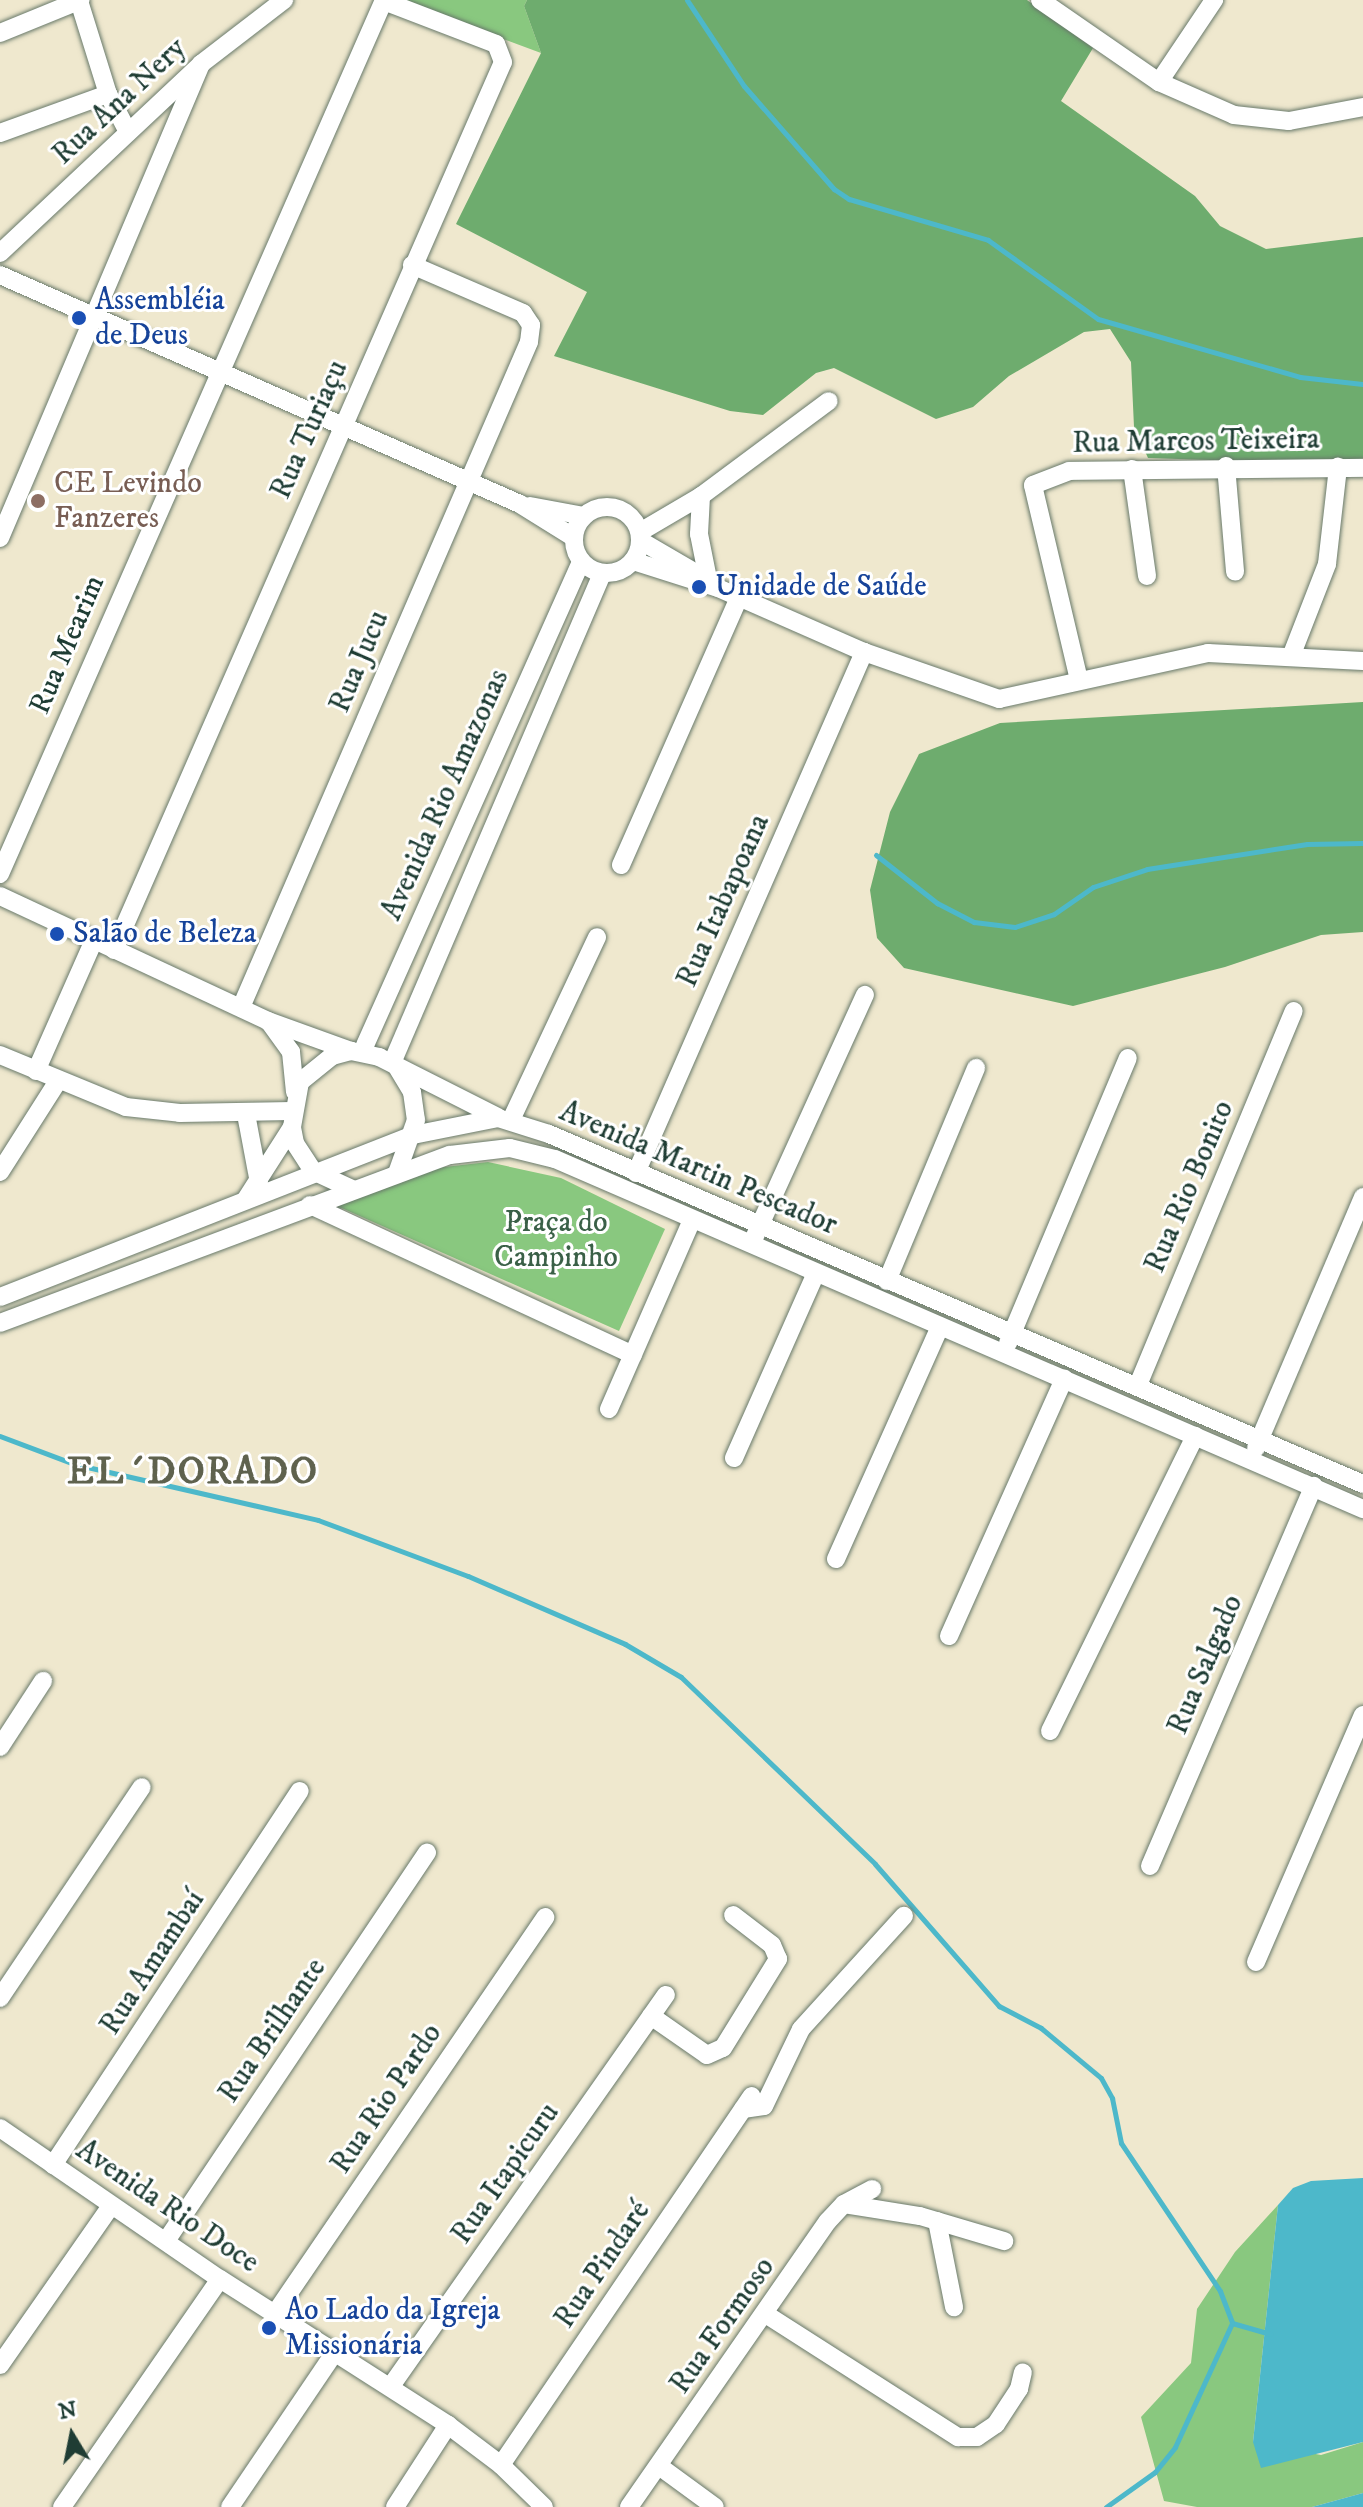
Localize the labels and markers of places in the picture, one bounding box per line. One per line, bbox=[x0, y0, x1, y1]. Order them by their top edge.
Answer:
place label: Assembléia de Deus bbox=[95, 283, 225, 354]
marker: Assembléia de Deus bbox=[70, 309, 88, 327]
place label: CE Levindo Fanzeres bbox=[54, 466, 202, 536]
marker: CE Levindo Fanzeres bbox=[29, 492, 47, 510]
place label: Unidade de Saúde bbox=[715, 569, 927, 605]
marker: Unidade de Saúde bbox=[690, 578, 708, 596]
place label: Salão de Beleza bbox=[73, 916, 257, 952]
marker: Salão de Beleza bbox=[48, 925, 66, 943]
place label: Ao Lado da Igreja Missionária bbox=[285, 2293, 500, 2364]
marker: Ao Lado da Igreja Missionária bbox=[260, 2319, 278, 2337]

